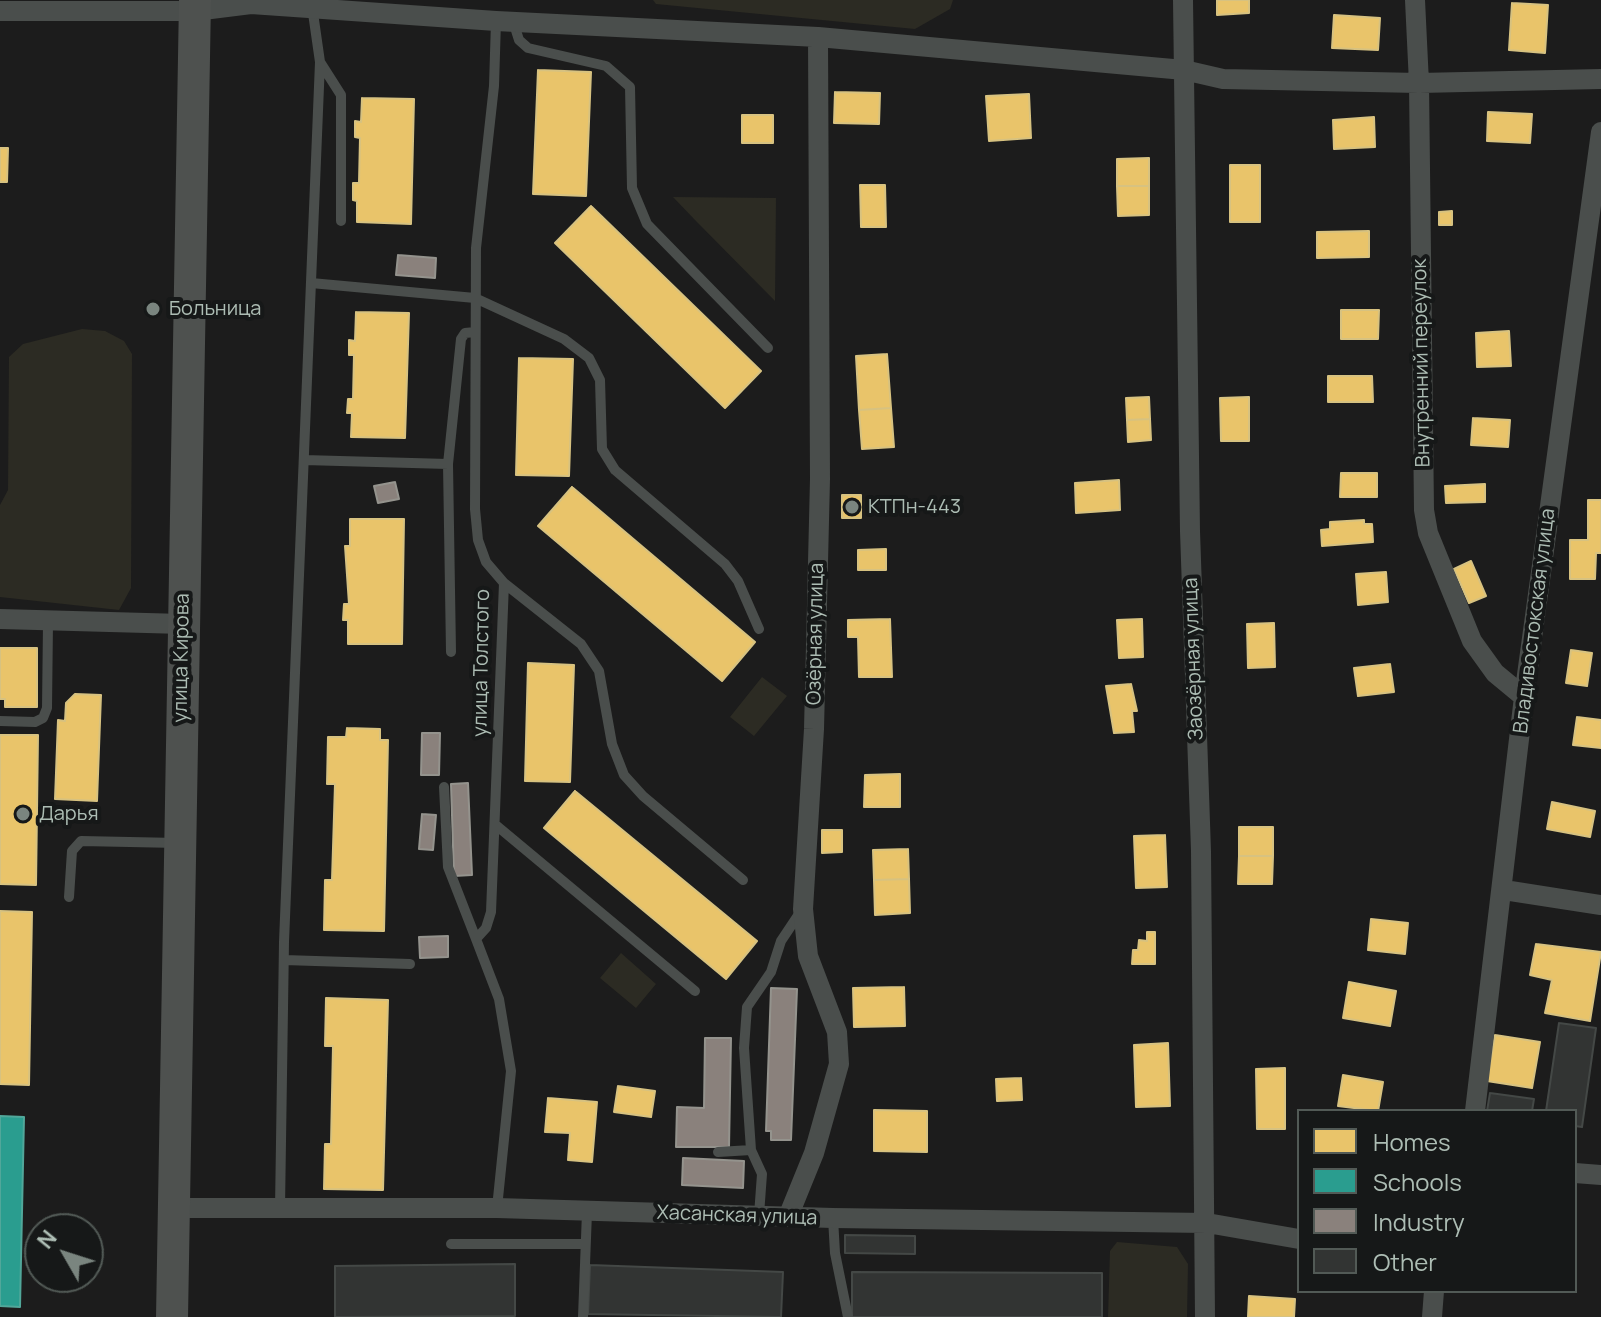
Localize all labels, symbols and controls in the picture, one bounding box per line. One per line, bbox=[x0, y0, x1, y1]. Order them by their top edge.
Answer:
street label: Внутренний переулок bbox=[1408, 259, 1436, 467]
place label: Больница bbox=[169, 297, 261, 321]
marker: Больница bbox=[144, 300, 162, 318]
place label: КТПн-443 bbox=[868, 495, 961, 519]
marker: КТПн-443 bbox=[843, 498, 861, 516]
street label: Владивостокская улица bbox=[1509, 507, 1561, 735]
street label: Озёрная улица bbox=[803, 563, 829, 705]
street label: Заозёрная улица bbox=[1179, 577, 1209, 741]
street label: улица Толстого bbox=[469, 589, 495, 737]
street label: улица Кирова bbox=[169, 593, 195, 723]
place label: Дарья bbox=[39, 802, 98, 826]
marker: Дарья bbox=[14, 805, 32, 823]
legend bbox=[1297, 1109, 1577, 1293]
text: Homes bbox=[1373, 1125, 1451, 1158]
text: Schools bbox=[1373, 1165, 1462, 1198]
street label: Хасанская улица bbox=[656, 1201, 818, 1231]
text: Industry bbox=[1373, 1205, 1465, 1238]
north arrow bbox=[24, 1213, 104, 1293]
text: N bbox=[30, 1224, 64, 1255]
text: Other bbox=[1373, 1245, 1437, 1278]

